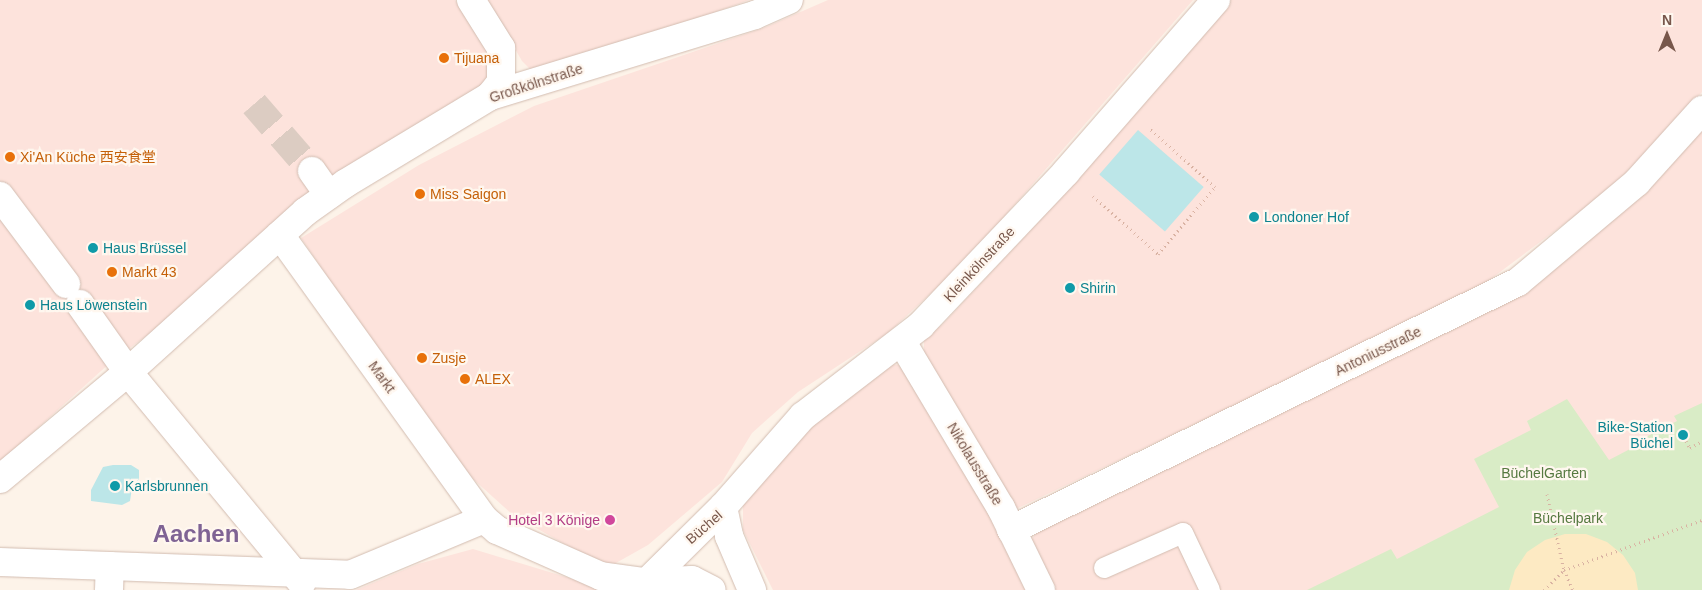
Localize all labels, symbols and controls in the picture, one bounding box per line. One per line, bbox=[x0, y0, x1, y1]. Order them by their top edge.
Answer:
north arrow bbox=[1642, 10, 1692, 60]
text: N bbox=[1662, 12, 1672, 28]
place label: Tijuana bbox=[454, 50, 499, 66]
marker: Tijuana bbox=[438, 52, 450, 64]
street label: Großkölnstraße bbox=[487, 60, 585, 106]
place label: Xi'An Küche 西安食堂 bbox=[20, 149, 156, 165]
marker: Xi'An Küche 西安食堂 bbox=[4, 151, 16, 163]
place label: Miss Saigon bbox=[430, 186, 506, 202]
marker: Miss Saigon bbox=[414, 188, 426, 200]
place label: Londoner Hof bbox=[1264, 209, 1349, 225]
marker: Londoner Hof bbox=[1248, 211, 1260, 223]
street label: Kleinkölnstraße bbox=[940, 223, 1018, 305]
place label: Haus Brüssel bbox=[103, 240, 186, 256]
marker: Haus Brüssel bbox=[87, 242, 99, 254]
place label: Markt 43 bbox=[122, 264, 176, 280]
marker: Markt 43 bbox=[106, 266, 118, 278]
place label: Shirin bbox=[1080, 280, 1116, 296]
marker: Shirin bbox=[1064, 282, 1076, 294]
place label: Haus Löwenstein bbox=[40, 297, 147, 313]
marker: Haus Löwenstein bbox=[24, 299, 36, 311]
street label: Antoniusstraße bbox=[1332, 323, 1424, 379]
place label: Zusje bbox=[432, 350, 466, 366]
marker: Zusje bbox=[416, 352, 428, 364]
street label: Markt bbox=[365, 358, 399, 396]
place label: ALEX bbox=[475, 371, 511, 387]
marker: ALEX bbox=[459, 373, 471, 385]
place label: Bike-Station Büchel bbox=[1598, 419, 1673, 452]
street label: Nikolausstraße bbox=[944, 420, 1006, 508]
marker: Bike-Station Büchel bbox=[1677, 429, 1689, 441]
park label: BüchelGarten bbox=[1501, 465, 1587, 481]
place label: Karlsbrunnen bbox=[125, 478, 208, 494]
marker: Karlsbrunnen bbox=[109, 480, 121, 492]
street label: Büchel bbox=[682, 507, 726, 547]
park label: Büchelpark bbox=[1533, 510, 1603, 526]
place label: Hotel 3 Könige bbox=[508, 512, 600, 528]
marker: Hotel 3 Könige bbox=[604, 514, 616, 526]
district label: Aachen bbox=[153, 520, 239, 548]

